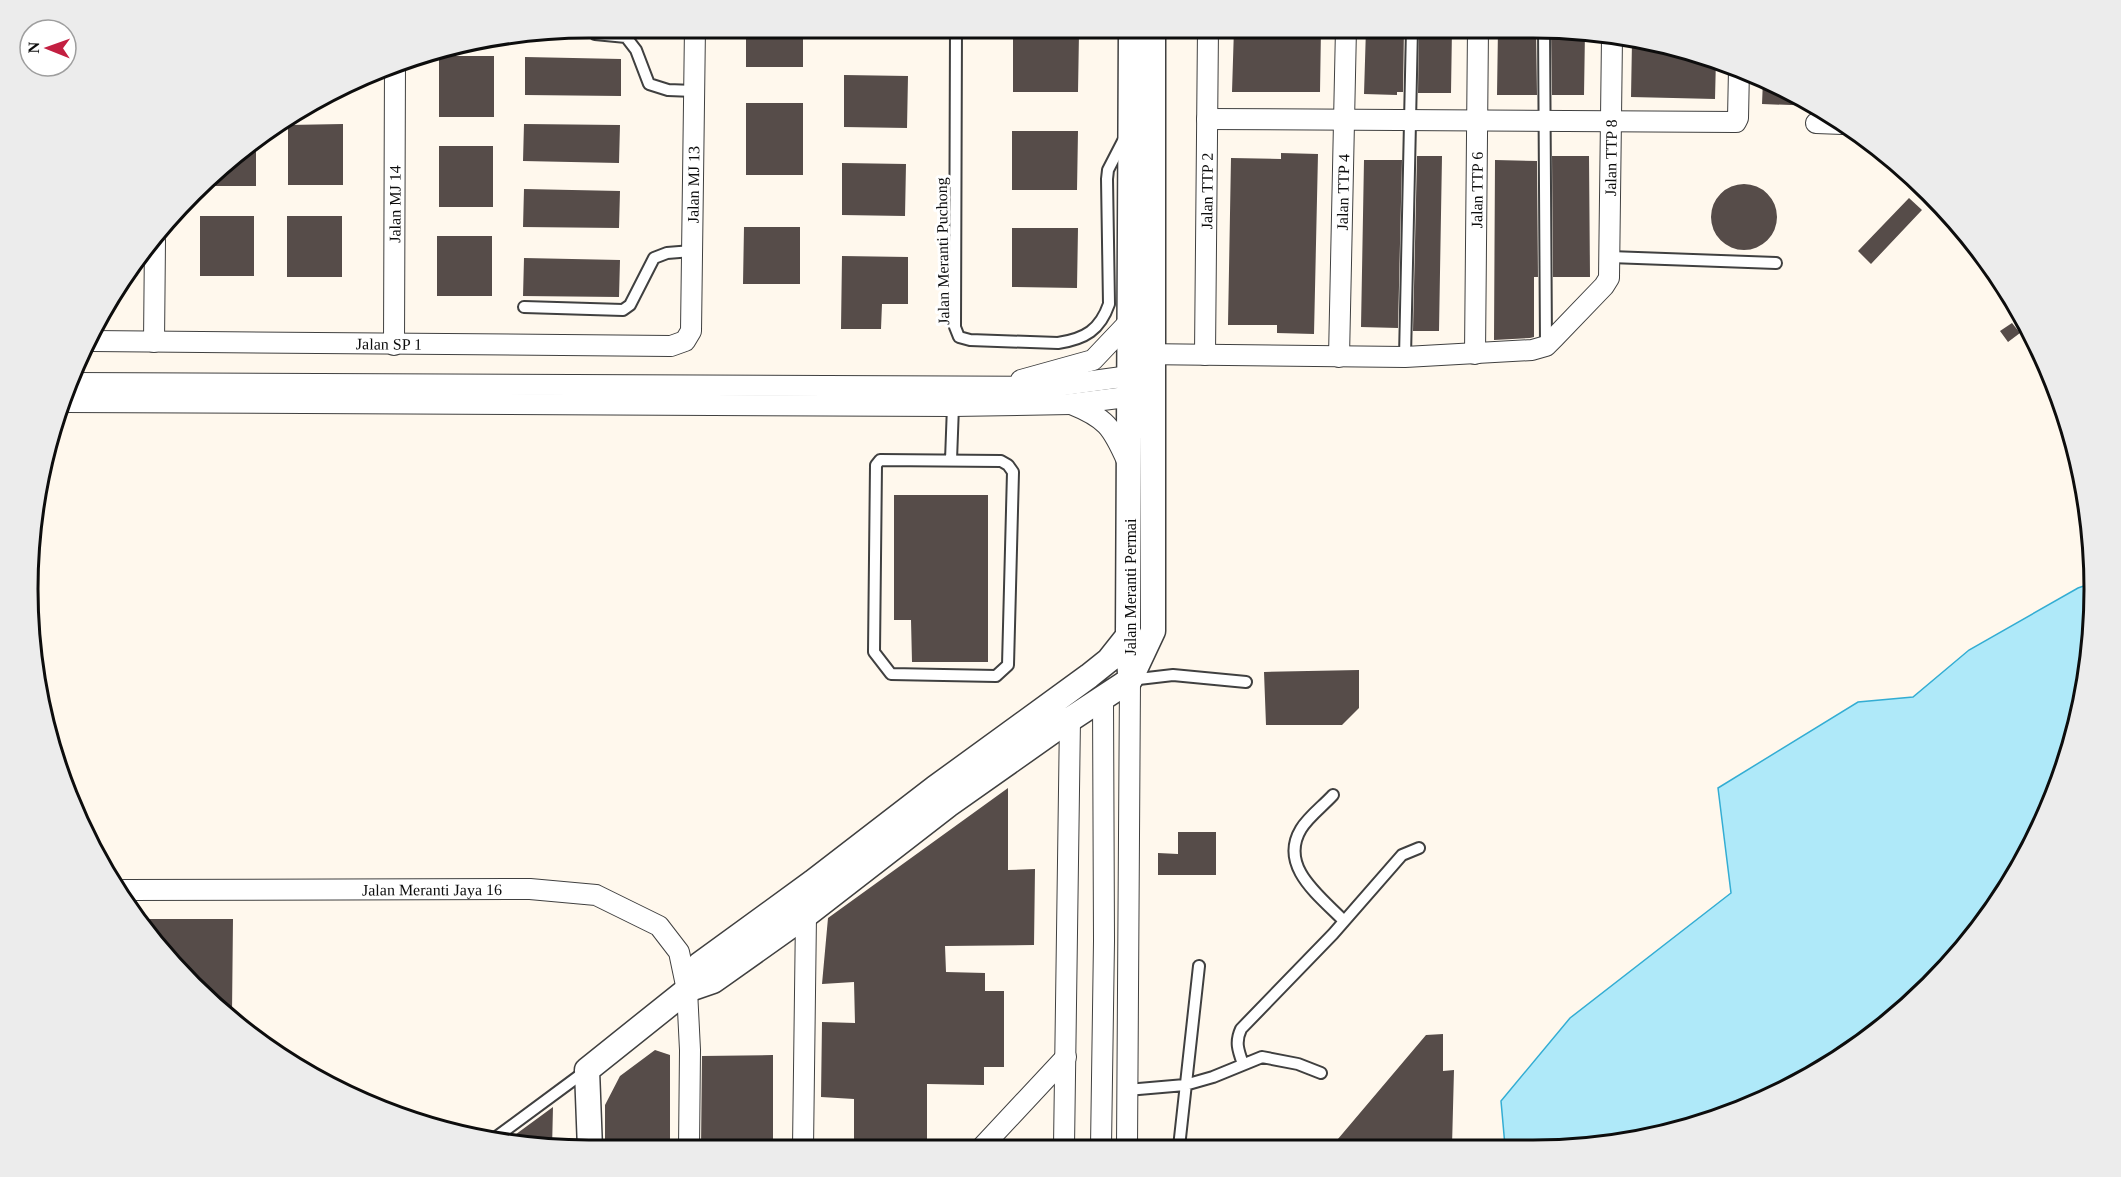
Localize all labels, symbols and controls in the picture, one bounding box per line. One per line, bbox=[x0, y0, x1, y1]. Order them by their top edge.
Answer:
north arrow bbox=[18, 18, 78, 78]
text: N bbox=[25, 41, 42, 54]
street label: Jalan TTP 8 bbox=[1602, 119, 1620, 196]
street label: Jalan MJ 13 bbox=[684, 146, 702, 223]
street label: Jalan TTP 6 bbox=[1468, 152, 1486, 228]
street label: Jalan TTP 2 bbox=[1198, 153, 1216, 229]
street label: Jalan TTP 4 bbox=[1334, 154, 1352, 230]
street label: Jalan MJ 14 bbox=[386, 165, 404, 243]
street label: Jalan Meranti Puchong bbox=[933, 177, 953, 325]
street label: Jalan SP 1 bbox=[356, 335, 422, 353]
street label: Jalan Meranti Permai bbox=[1122, 518, 1139, 655]
street label: Jalan Meranti Jaya 16 bbox=[362, 881, 502, 899]

